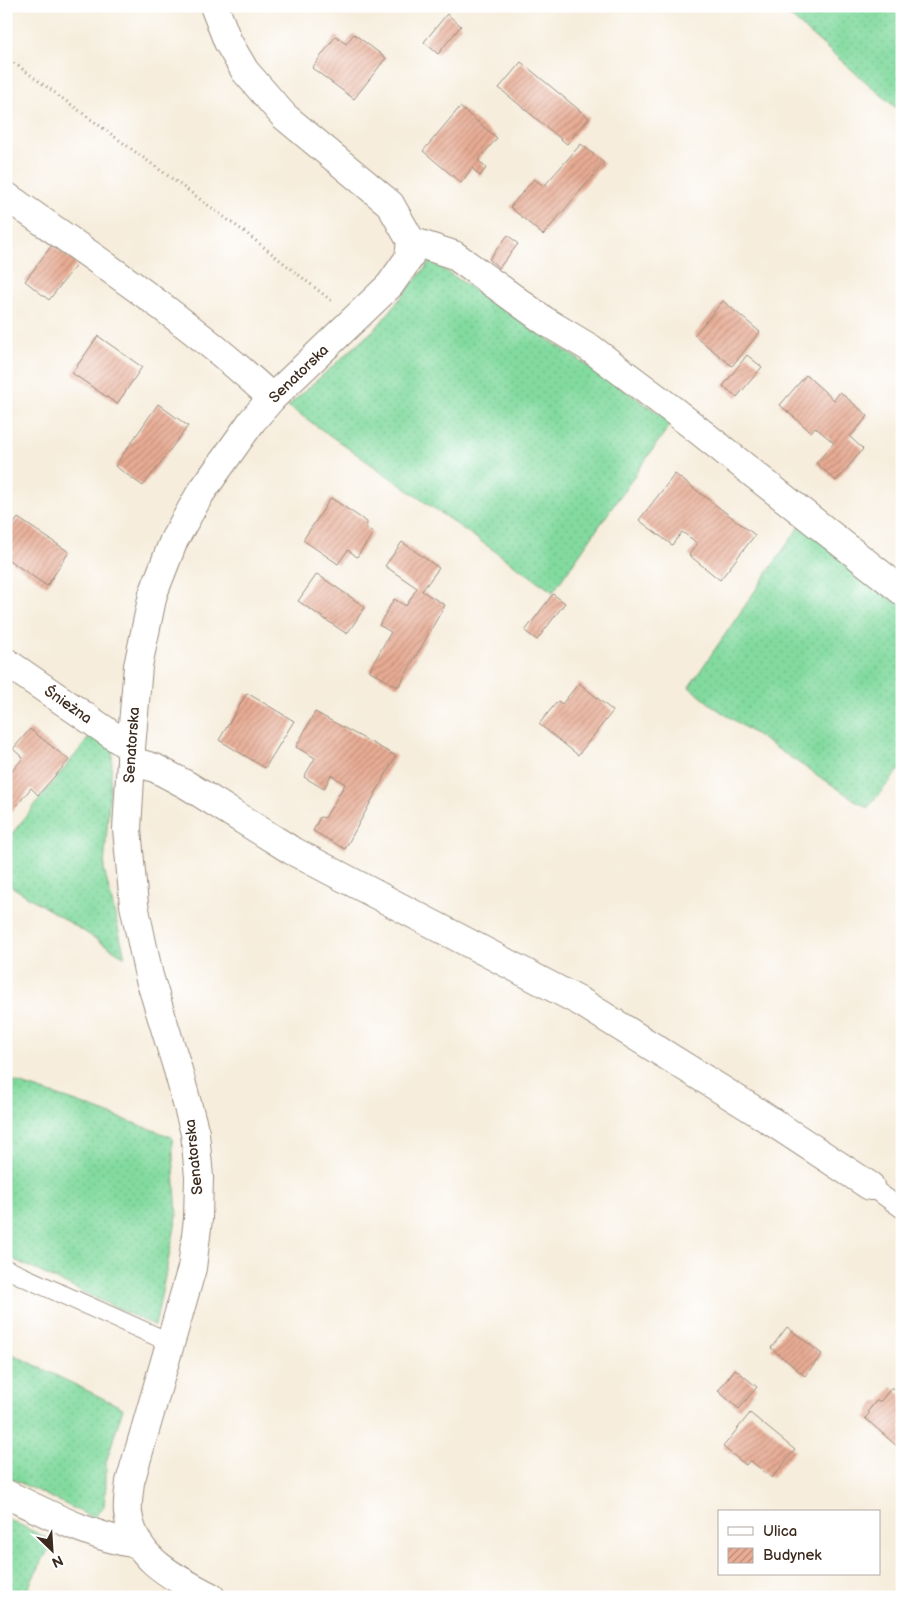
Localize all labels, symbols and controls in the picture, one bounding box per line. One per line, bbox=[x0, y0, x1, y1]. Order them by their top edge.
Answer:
street label: Senatorska bbox=[265, 341, 333, 407]
street label: Śnieżna bbox=[40, 682, 96, 728]
street label: Senatorska bbox=[120, 706, 144, 784]
street label: Senatorska bbox=[181, 1118, 207, 1196]
legend bbox=[718, 1510, 880, 1576]
text: Ulica bbox=[763, 1522, 797, 1541]
north arrow bbox=[28, 1526, 78, 1576]
text: Budynek bbox=[763, 1546, 822, 1565]
text: N bbox=[49, 1551, 66, 1571]

